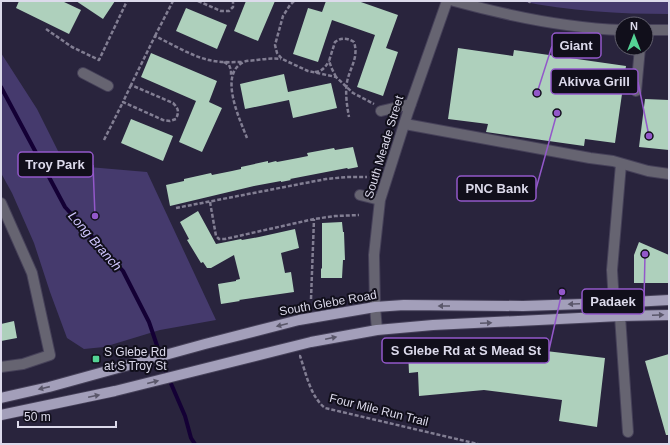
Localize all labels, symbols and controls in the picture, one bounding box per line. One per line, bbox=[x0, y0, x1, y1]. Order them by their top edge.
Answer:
north arrow bbox=[614, 16, 654, 56]
text: N bbox=[630, 20, 638, 32]
callout: Giant bbox=[552, 33, 601, 58]
text: Giant bbox=[559, 38, 593, 53]
callout: Akivva Grill bbox=[551, 69, 638, 94]
text: Akivva Grill bbox=[558, 74, 630, 89]
street label: South Meade Street bbox=[362, 93, 406, 200]
callout: Troy Park bbox=[18, 152, 93, 177]
text: Troy Park bbox=[25, 157, 85, 172]
callout: PNC Bank bbox=[457, 176, 536, 201]
text: PNC Bank bbox=[466, 181, 529, 196]
water label: Long Branch bbox=[65, 208, 125, 274]
street label: South Glebe Road bbox=[278, 288, 378, 318]
callout: Padaek bbox=[582, 289, 644, 314]
text: Padaek bbox=[590, 294, 637, 309]
one-way arrow bbox=[568, 301, 580, 308]
one-way arrow bbox=[437, 303, 450, 309]
one-way arrow bbox=[652, 312, 665, 318]
one-way arrow bbox=[480, 319, 492, 326]
one-way arrow bbox=[276, 322, 288, 328]
one-way arrow bbox=[324, 335, 337, 341]
callout: S Glebe Rd at S Mead St bbox=[382, 338, 549, 363]
text: S Glebe Rd at S Mead St bbox=[391, 343, 542, 358]
place label: S Glebe Rd at S Troy St bbox=[104, 345, 167, 373]
marker: S Glebe Rd at S Troy St bbox=[91, 354, 101, 364]
one-way arrow bbox=[146, 378, 159, 384]
one-way arrow bbox=[38, 386, 50, 392]
street label: Four Mile Run Trail bbox=[328, 391, 430, 429]
one-way arrow bbox=[88, 392, 100, 398]
scale bar bbox=[18, 403, 116, 429]
text: 50 m bbox=[24, 410, 51, 424]

